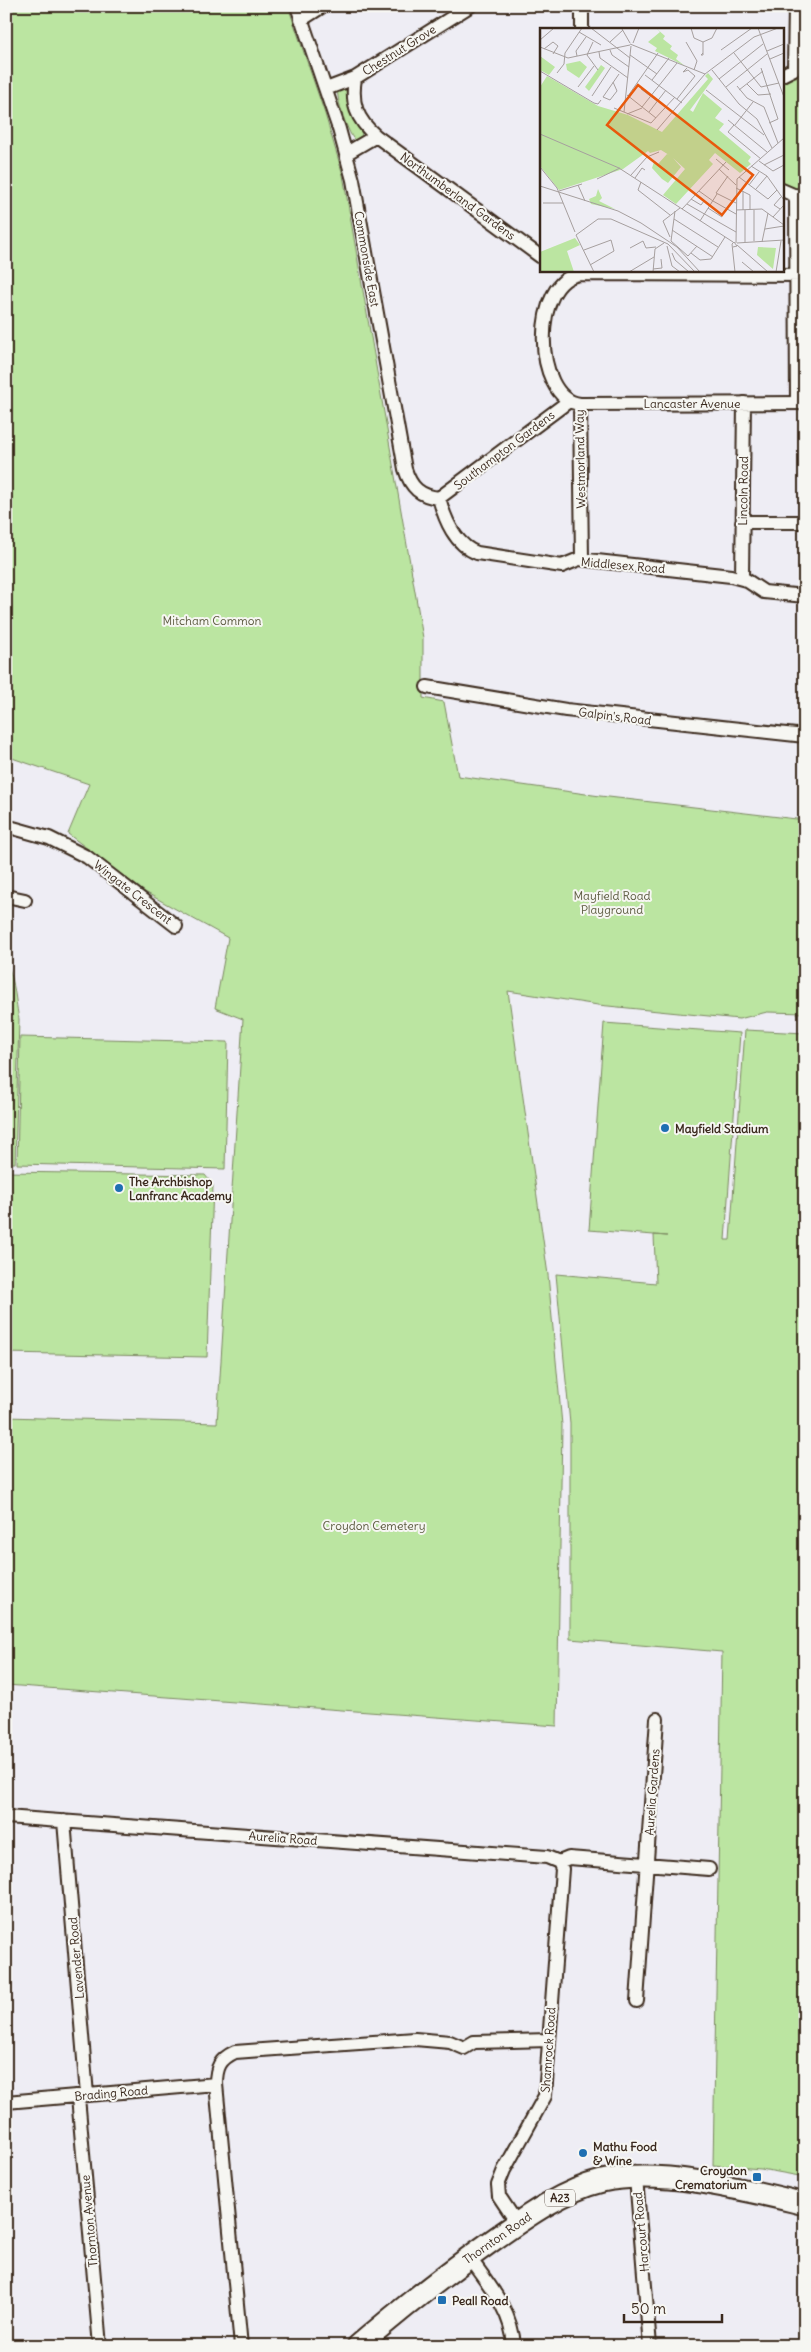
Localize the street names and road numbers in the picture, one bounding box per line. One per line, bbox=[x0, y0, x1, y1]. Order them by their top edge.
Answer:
street label: Chestnut Grove bbox=[359, 21, 439, 79]
street label: Northumberland Gardens bbox=[397, 149, 519, 243]
street label: Commonside East bbox=[351, 210, 383, 308]
street label: Lancaster Avenue bbox=[644, 396, 740, 411]
street label: Southampton Gardens bbox=[451, 407, 557, 493]
street label: Westmorland Way bbox=[572, 409, 588, 509]
street label: Lincoln Road bbox=[735, 456, 751, 526]
street label: Middlesex Road bbox=[580, 554, 666, 576]
street label: Galpin's Road bbox=[578, 704, 652, 728]
street label: Wingate Crescent bbox=[91, 857, 175, 927]
street label: Aurelia Gardens bbox=[641, 1748, 663, 1836]
street label: Aurelia Road bbox=[248, 1828, 318, 1848]
street label: Lavender Road bbox=[65, 1917, 87, 1999]
street label: Shamrock Road bbox=[538, 2007, 558, 2093]
street label: Brading Road bbox=[74, 2082, 148, 2104]
street label: Thornton Avenue bbox=[77, 2174, 101, 2268]
road number: A23 bbox=[545, 2190, 575, 2206]
street label: Harcourt Road bbox=[630, 2192, 652, 2272]
street label: Thornton Road bbox=[460, 2209, 534, 2267]

